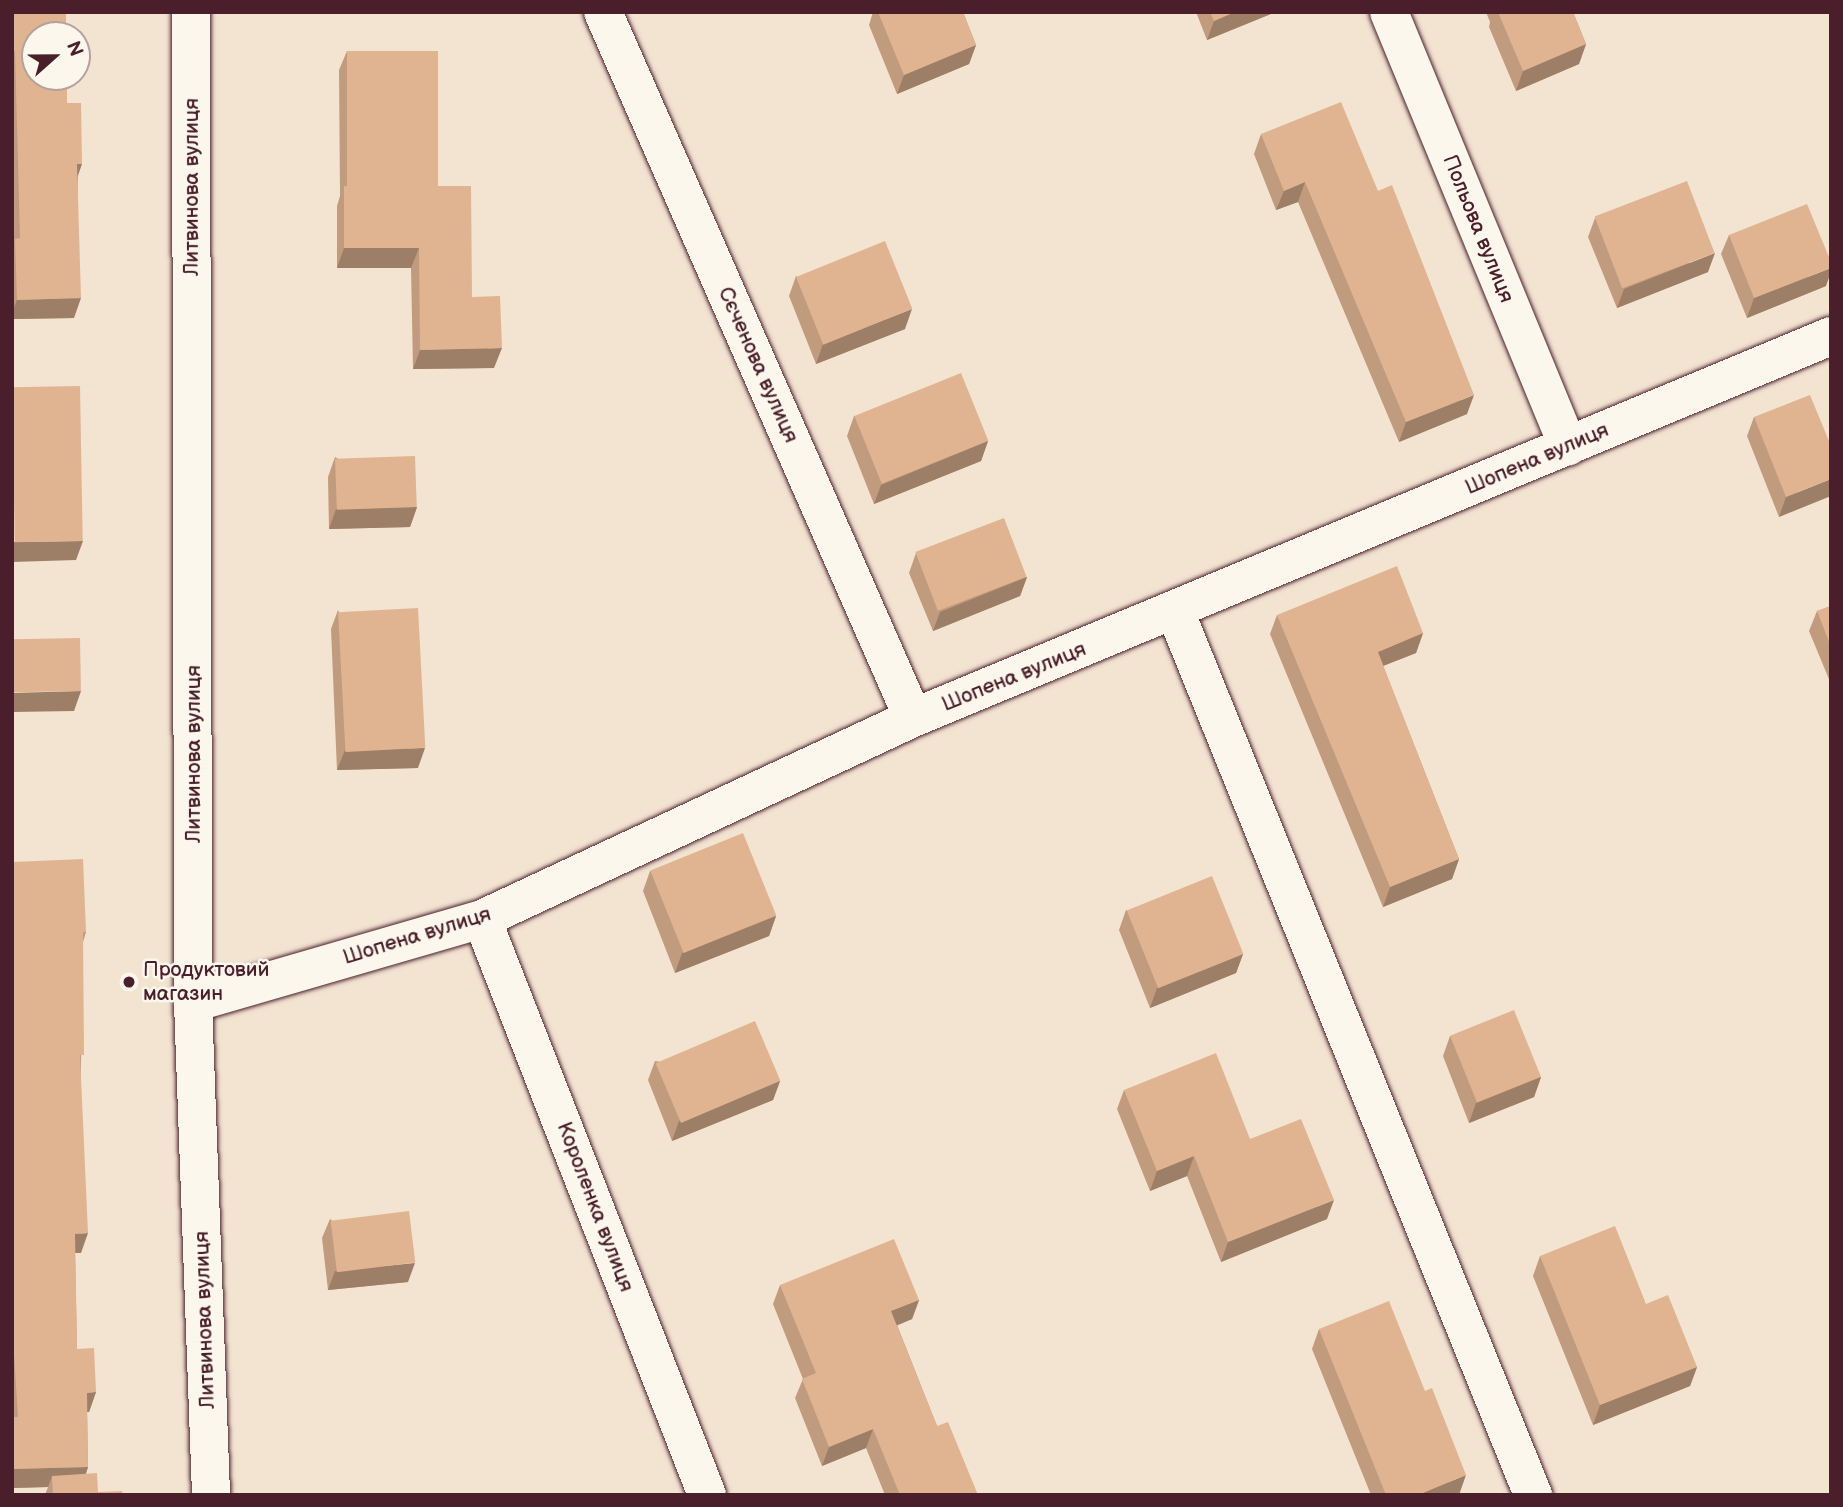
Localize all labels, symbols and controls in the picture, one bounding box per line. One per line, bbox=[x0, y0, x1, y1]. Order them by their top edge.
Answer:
north arrow bbox=[21, 21, 91, 91]
text: N bbox=[61, 38, 87, 60]
street label: Литвинова вулиця bbox=[179, 98, 205, 276]
street label: Польова вулиця bbox=[1437, 151, 1519, 307]
street label: Сєченова вулиця bbox=[712, 283, 804, 447]
street label: Шопена вулиця bbox=[1461, 417, 1613, 501]
street label: Шопена вулиця bbox=[938, 637, 1090, 717]
street label: Литвинова вулиця bbox=[181, 665, 207, 843]
street label: Шопена вулиця bbox=[340, 902, 494, 970]
place label: Продуктовий магазин bbox=[143, 957, 270, 1007]
marker: Продуктовий магазин bbox=[121, 974, 137, 990]
street label: Короленка вулиця bbox=[551, 1119, 639, 1295]
street label: Литвинова вулиця bbox=[189, 1231, 221, 1409]

